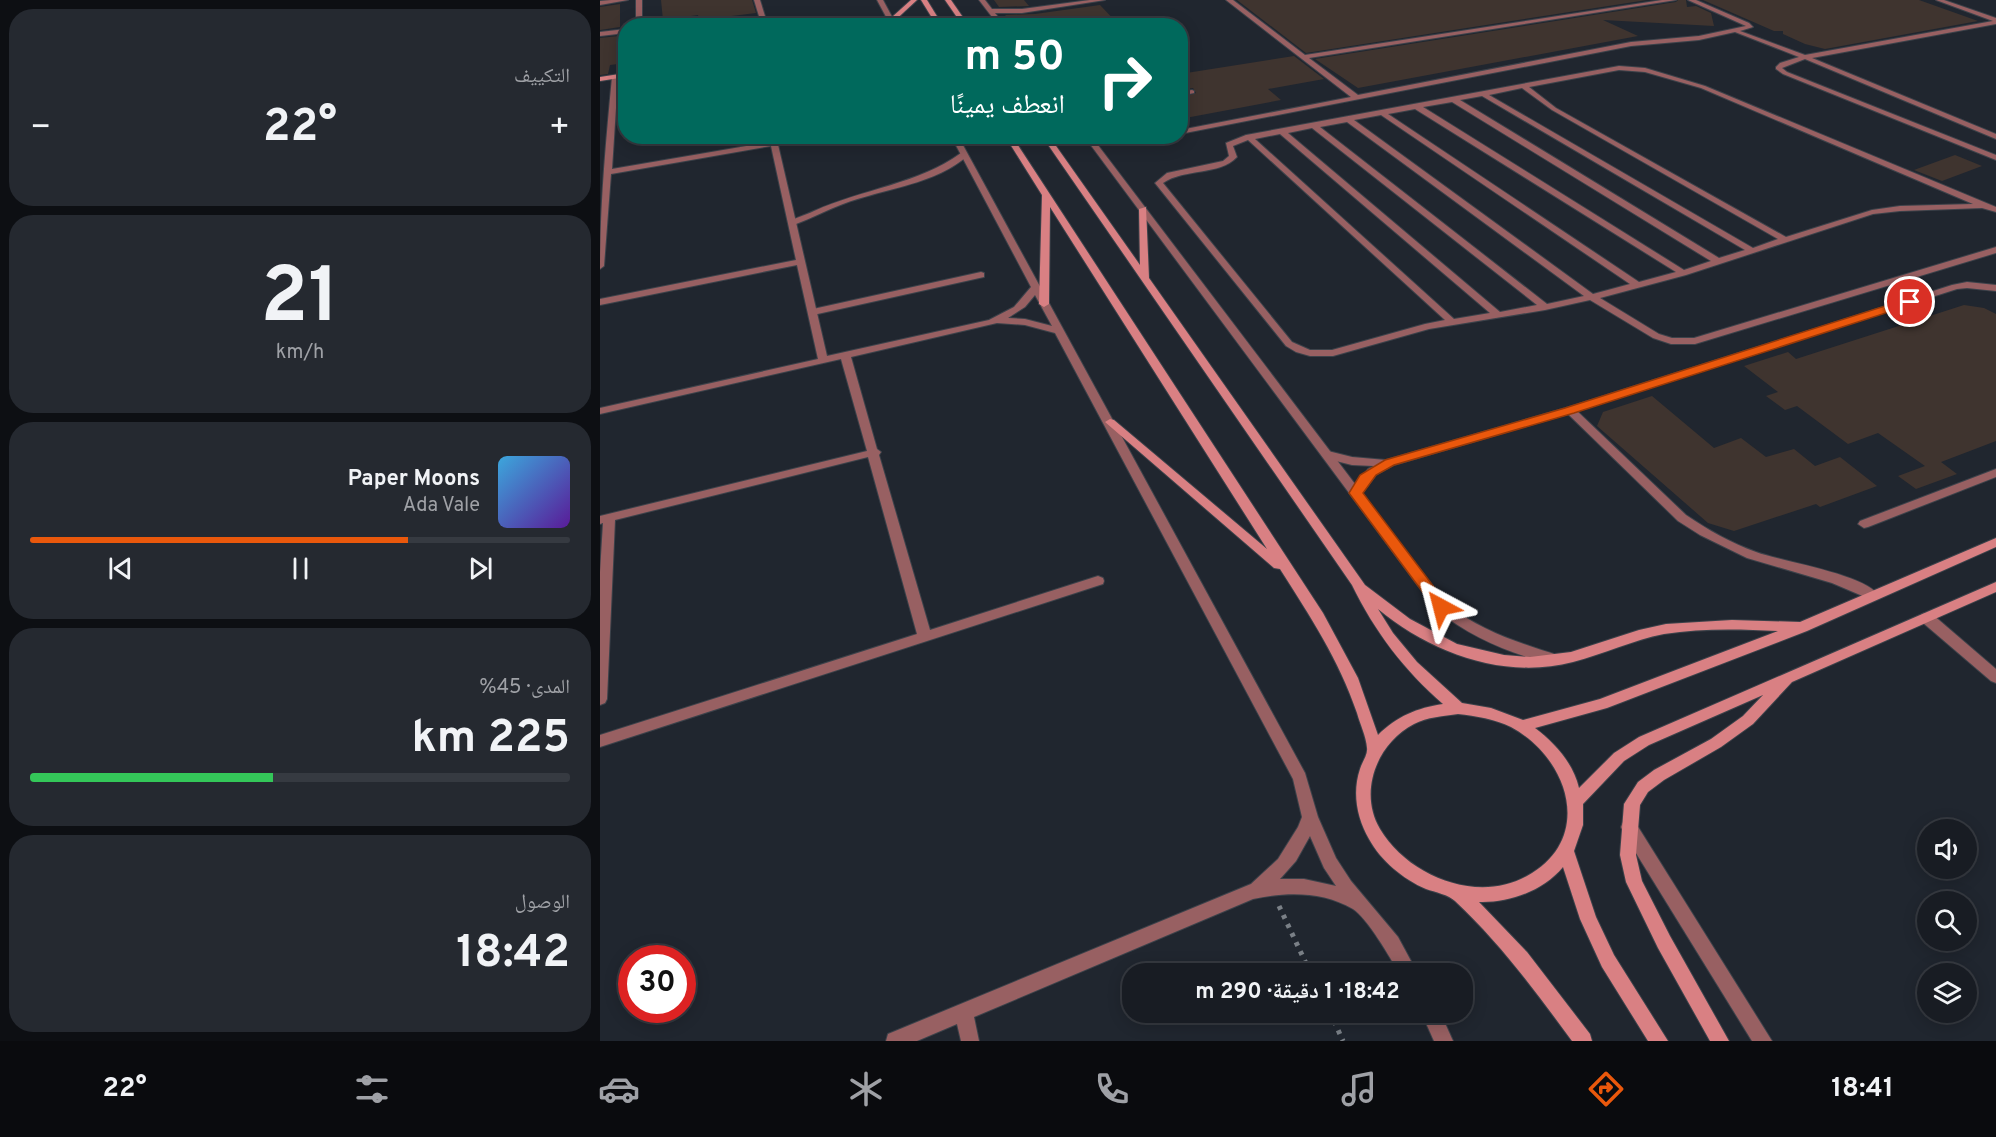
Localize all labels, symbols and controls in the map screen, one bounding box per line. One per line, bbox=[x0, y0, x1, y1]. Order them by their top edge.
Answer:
text: 50 m bbox=[965, 32, 1065, 85]
icon: right bbox=[1086, 42, 1164, 120]
text: التكييف bbox=[514, 64, 570, 90]
text: انعطف يمينًا bbox=[950, 89, 1065, 123]
text: 22° bbox=[263, 100, 337, 157]
text: − bbox=[30, 108, 51, 150]
text: + bbox=[549, 108, 570, 150]
text: 21 bbox=[261, 251, 339, 350]
pin bbox=[1884, 276, 1935, 327]
icon: arrive bbox=[1893, 285, 1926, 318]
text: km/h bbox=[276, 340, 324, 366]
text: Paper Moons bbox=[348, 466, 480, 493]
text: Ada Vale bbox=[403, 493, 480, 519]
icon: previous bbox=[104, 552, 137, 585]
icon: pause bbox=[284, 552, 317, 585]
icon: next bbox=[464, 552, 497, 585]
position arrow bbox=[1409, 575, 1473, 639]
text: المدى · 45% bbox=[479, 675, 570, 701]
text: 225 km bbox=[412, 711, 570, 768]
map controls bbox=[1917, 819, 1977, 1023]
button: sound bbox=[1917, 819, 1977, 879]
text: الوصول bbox=[515, 890, 570, 916]
button: search bbox=[1917, 891, 1977, 951]
text: 18:42 bbox=[456, 926, 570, 983]
speed limit sign: 30 bbox=[618, 945, 696, 1023]
button: layers bbox=[1917, 963, 1977, 1023]
text: 18:42 · 1 دقيقة · 290 m bbox=[1195, 979, 1400, 1006]
icon: filters bbox=[351, 1068, 393, 1110]
icon: car bbox=[598, 1068, 640, 1110]
icon: climate bbox=[845, 1068, 887, 1110]
icon: phone bbox=[1091, 1068, 1133, 1110]
icon: music bbox=[1338, 1068, 1380, 1110]
icon: directions bbox=[1585, 1068, 1627, 1110]
text: 22° bbox=[102, 1072, 147, 1106]
text: 18:41 bbox=[1831, 1072, 1894, 1106]

